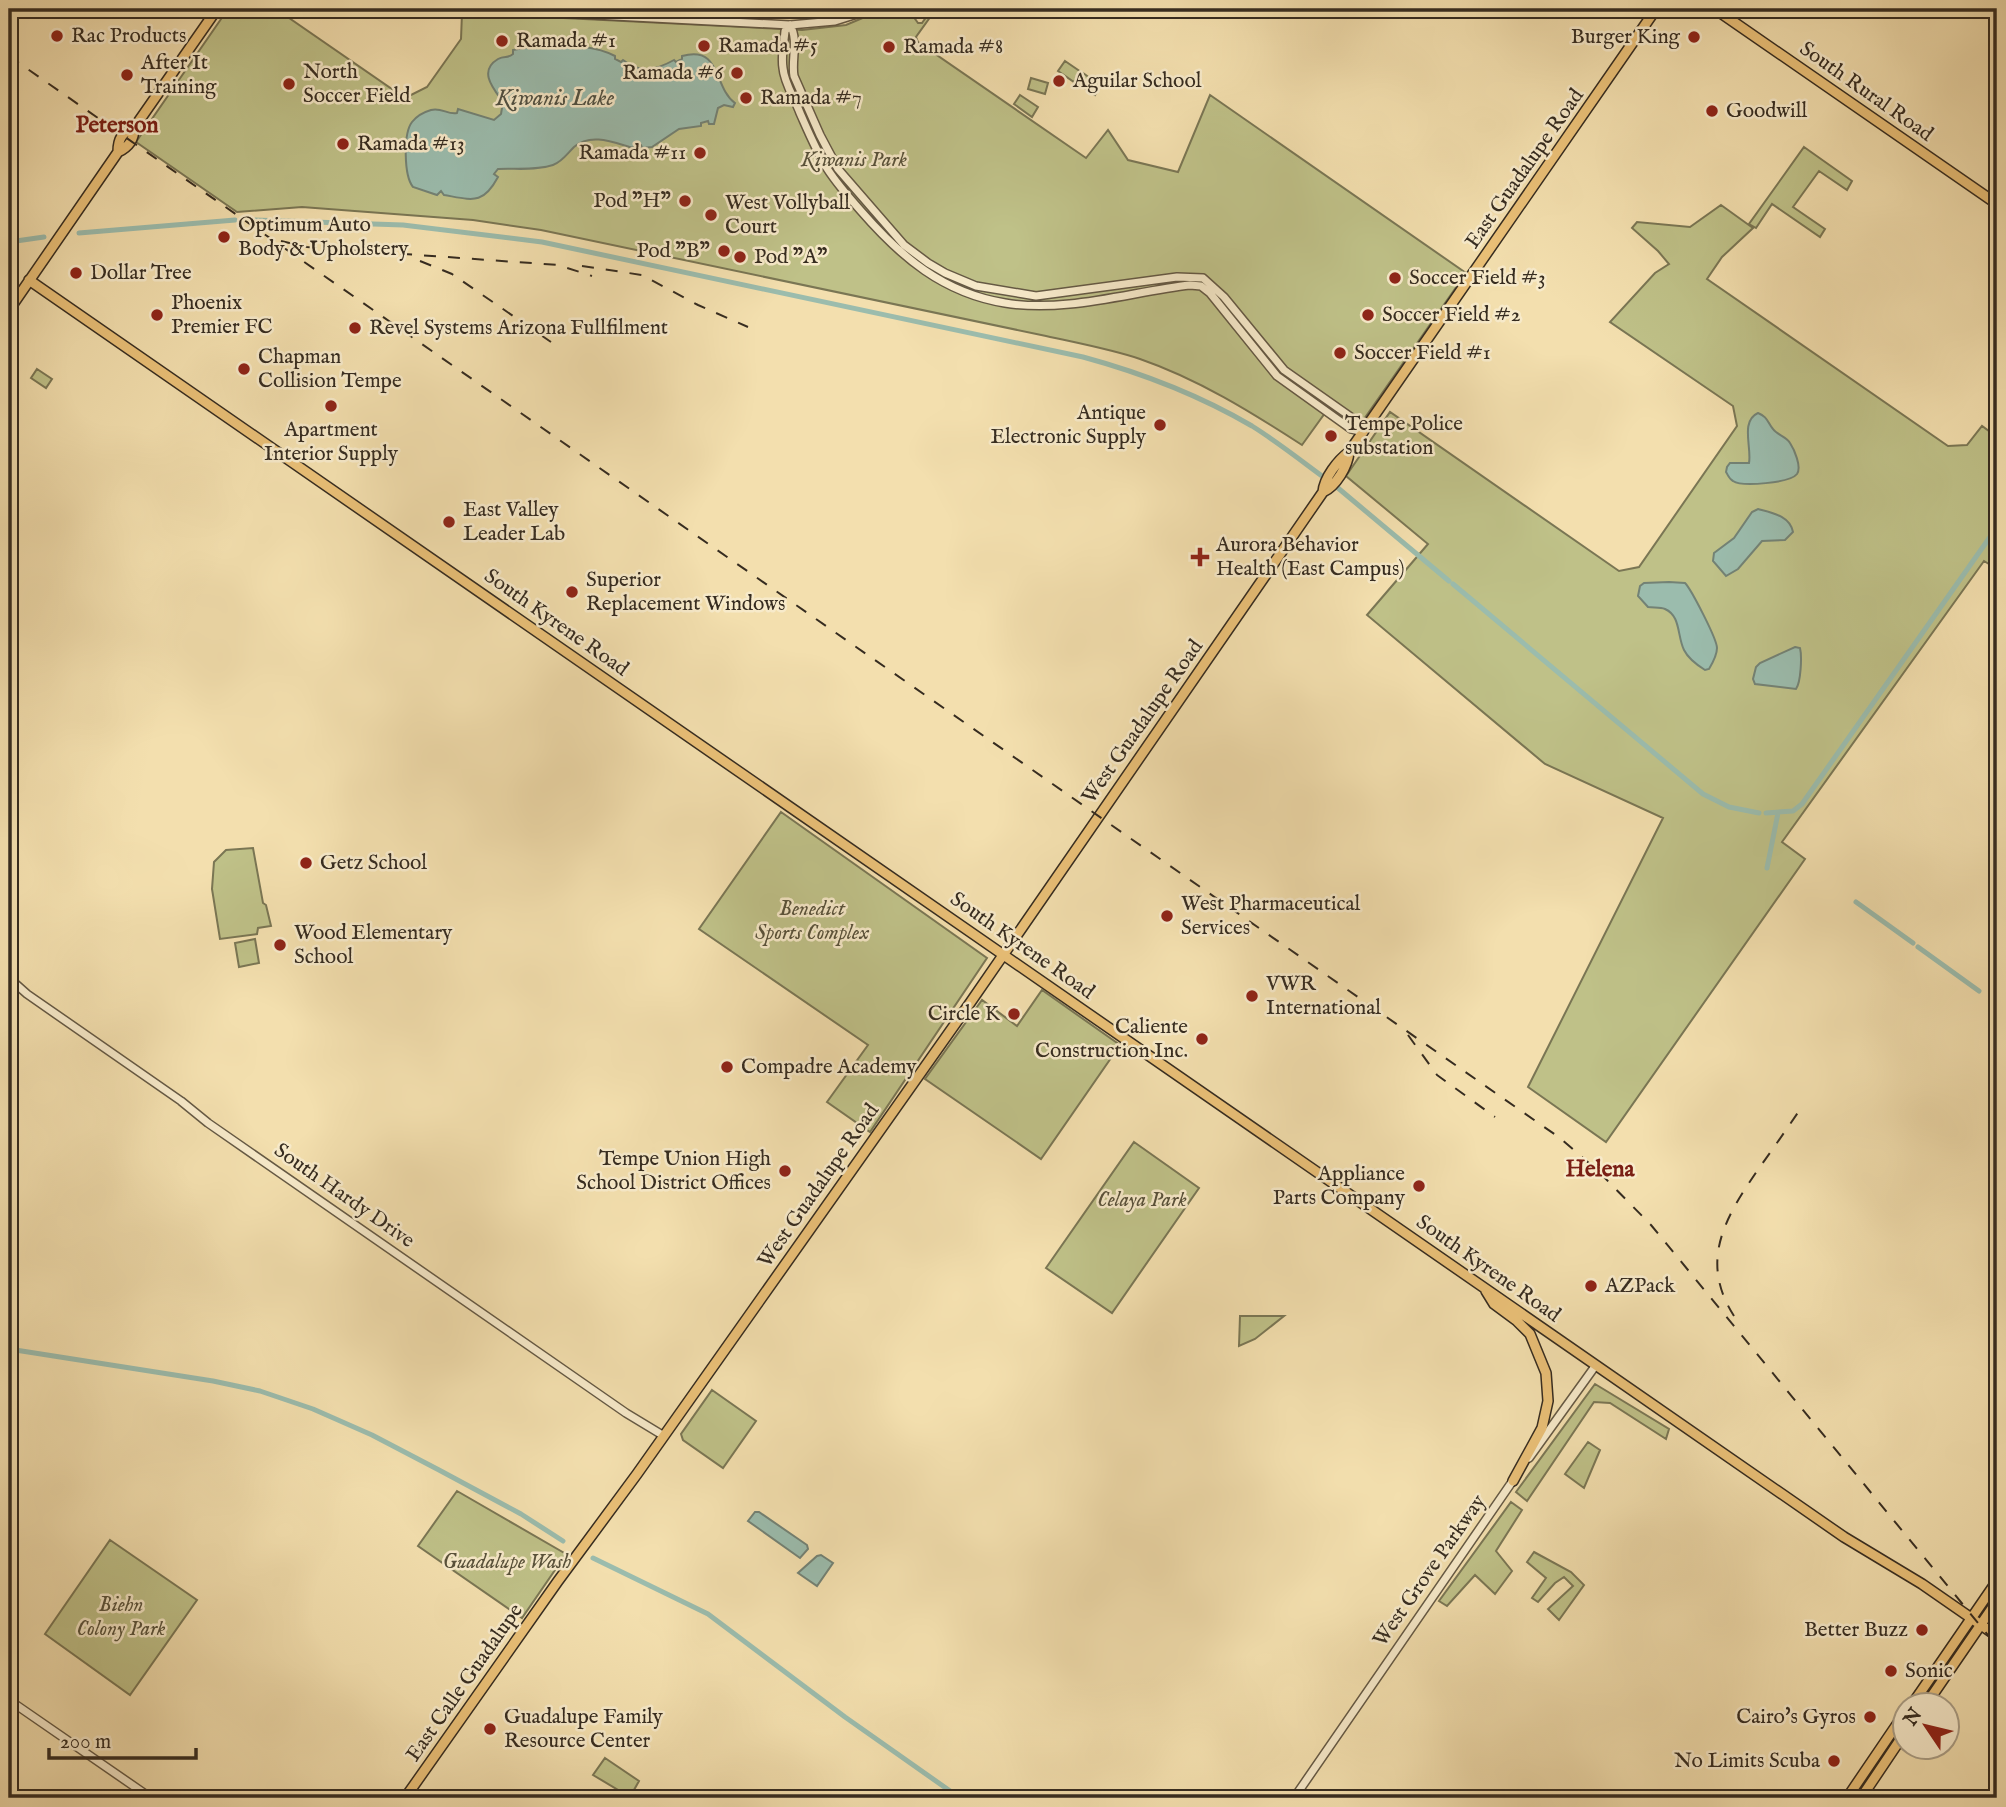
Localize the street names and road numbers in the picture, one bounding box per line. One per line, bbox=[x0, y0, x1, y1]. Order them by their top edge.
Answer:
street label: South Rural Road bbox=[1794, 36, 1939, 149]
street label: East Guadalupe Road bbox=[1460, 83, 1591, 254]
street label: South Kyrene Road bbox=[479, 563, 634, 683]
street label: West Guadalupe Road bbox=[1076, 634, 1210, 809]
street label: South Kyrene Road bbox=[945, 886, 1100, 1006]
street label: West Guadalupe Road bbox=[752, 1098, 886, 1273]
street label: South Hardy Drive bbox=[268, 1137, 420, 1255]
street label: South Kyrene Road bbox=[1411, 1209, 1566, 1329]
street label: West Grove Parkway bbox=[1367, 1489, 1493, 1652]
street label: East Calle Guadalupe bbox=[400, 1598, 530, 1767]

